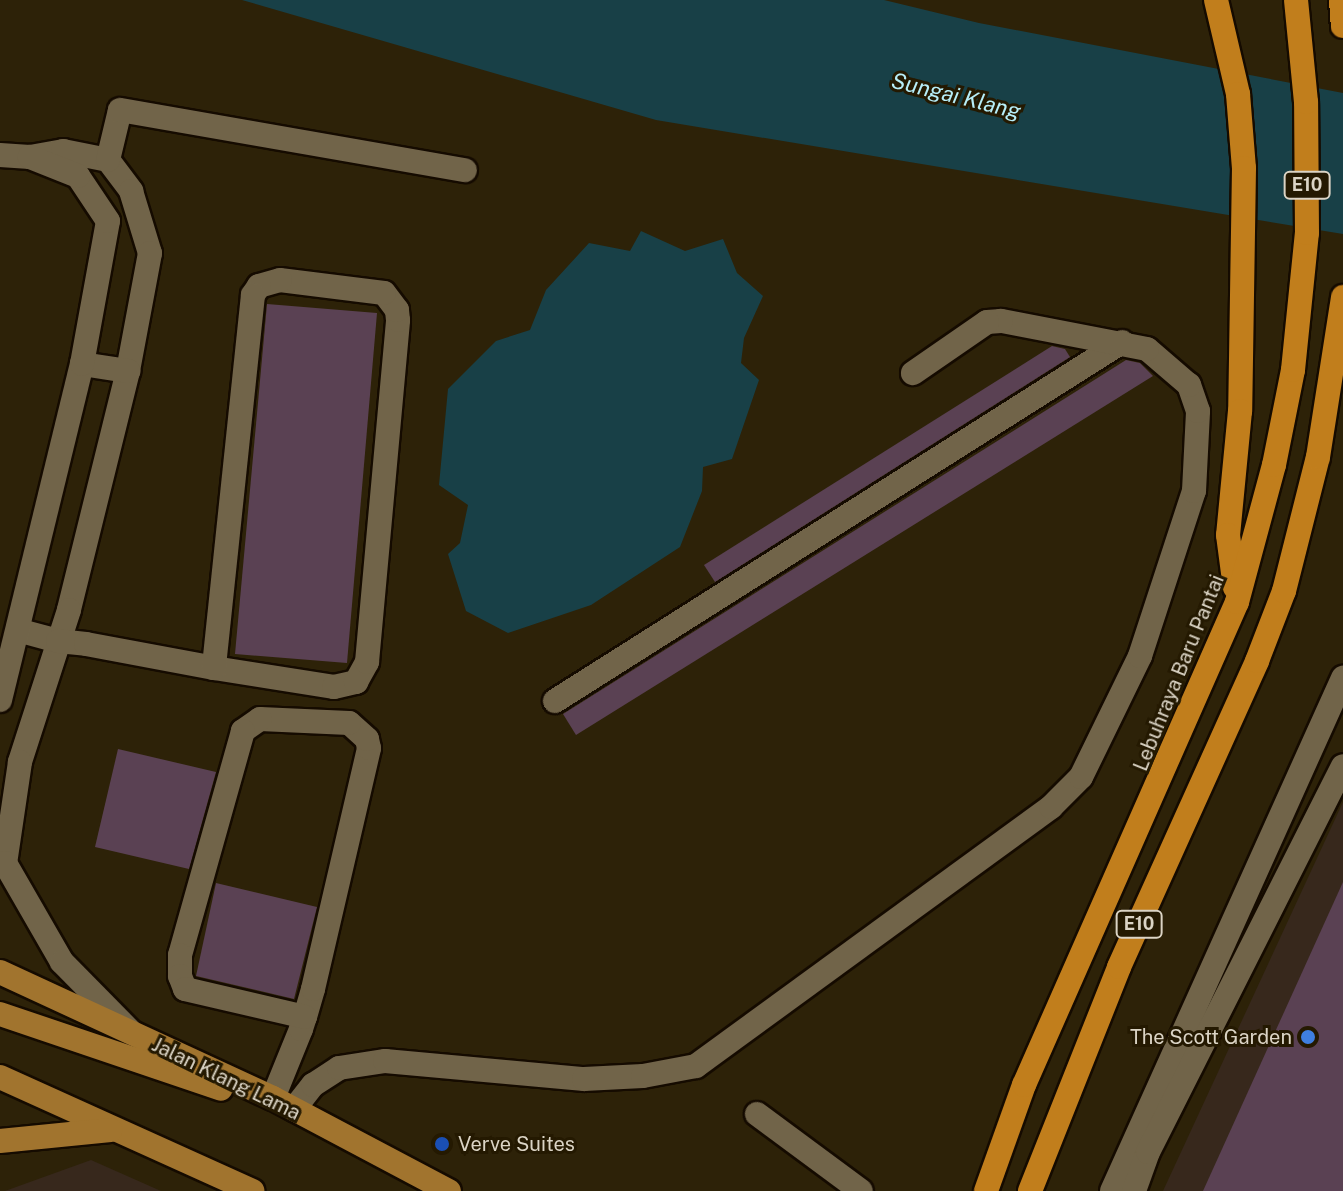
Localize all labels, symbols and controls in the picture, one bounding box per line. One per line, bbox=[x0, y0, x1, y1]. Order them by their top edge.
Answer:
water label: Sungai Klang bbox=[889, 67, 1023, 125]
road number: E10 bbox=[1283, 171, 1331, 199]
street label: Lebuhraya Baru Pantai bbox=[1129, 571, 1229, 775]
road number: E10 bbox=[1115, 910, 1163, 938]
place label: The Scott Garden bbox=[1130, 1025, 1292, 1049]
marker: The Scott Garden bbox=[1299, 1028, 1317, 1046]
street label: Jalan Klang Lama bbox=[148, 1033, 304, 1125]
place label: Verve Suites bbox=[458, 1132, 575, 1156]
marker: Verve Suites bbox=[433, 1135, 451, 1153]

